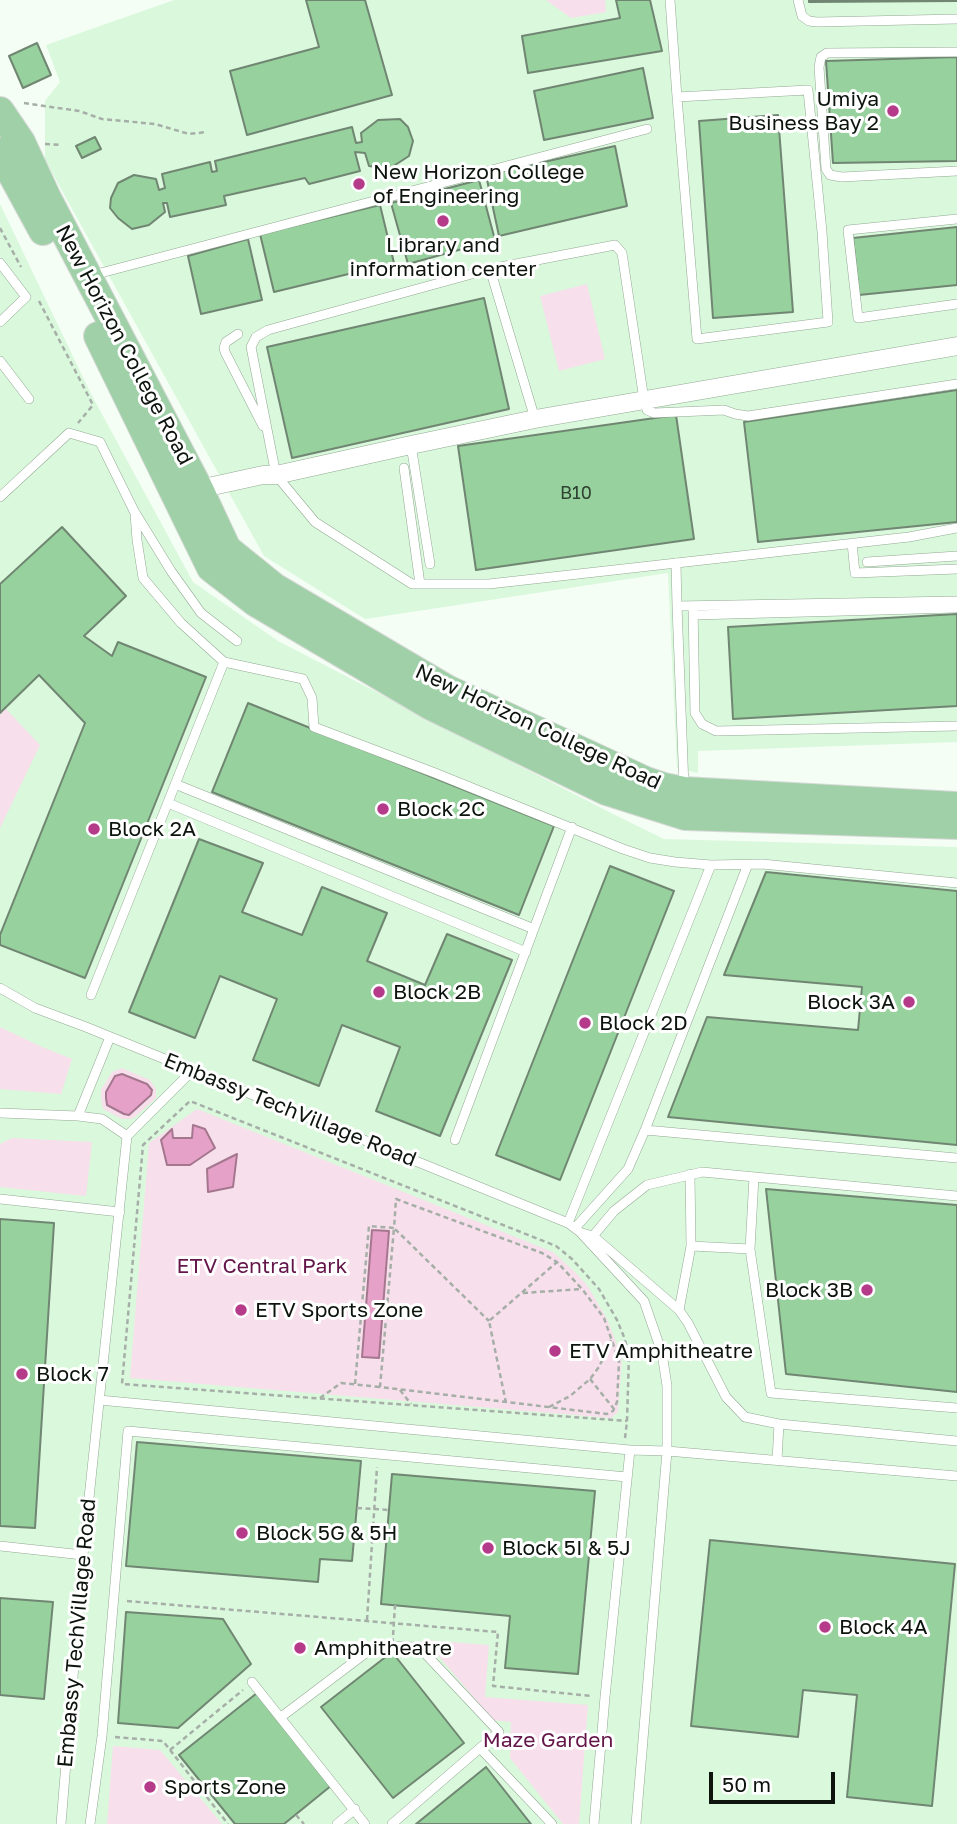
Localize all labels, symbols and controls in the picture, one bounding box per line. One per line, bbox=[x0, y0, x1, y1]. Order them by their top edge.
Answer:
place label: Umiya Business Bay 2 bbox=[728, 86, 879, 136]
marker: Umiya Business Bay 2 bbox=[885, 103, 901, 119]
place label: New Horizon College of Engineering bbox=[373, 159, 584, 209]
marker: New Horizon College of Engineering bbox=[351, 176, 367, 192]
marker: Library and information center bbox=[435, 213, 451, 229]
street label: New Horizon College Road bbox=[50, 221, 198, 469]
place label: Library and information center bbox=[350, 232, 536, 282]
house number: B10 bbox=[560, 482, 592, 504]
street label: New Horizon College Road bbox=[411, 659, 665, 795]
place label: Block 2C bbox=[397, 796, 485, 822]
marker: Block 2C bbox=[375, 801, 391, 817]
place label: Block 2A bbox=[108, 816, 196, 842]
marker: Block 2A bbox=[86, 821, 102, 837]
place label: Block 2B bbox=[393, 979, 481, 1005]
marker: Block 2B bbox=[371, 984, 387, 1000]
place label: Block 3A bbox=[807, 989, 895, 1015]
marker: Block 3A bbox=[901, 994, 917, 1010]
place label: Block 2D bbox=[599, 1010, 688, 1036]
marker: Block 2D bbox=[577, 1015, 593, 1031]
street label: Embassy TechVillage Road bbox=[160, 1048, 420, 1172]
park label: ETV Central Park bbox=[177, 1253, 347, 1279]
place label: Block 3B bbox=[765, 1277, 853, 1303]
marker: Block 3B bbox=[859, 1282, 875, 1298]
place label: ETV Sports Zone bbox=[255, 1297, 423, 1323]
marker: ETV Sports Zone bbox=[233, 1302, 249, 1318]
place label: ETV Amphitheatre bbox=[569, 1338, 753, 1364]
marker: ETV Amphitheatre bbox=[547, 1343, 563, 1359]
place label: Block 7 bbox=[36, 1361, 109, 1387]
marker: Block 7 bbox=[14, 1366, 30, 1382]
street label: Embassy TechVillage Road bbox=[53, 1497, 101, 1769]
place label: Block 5G & 5H bbox=[256, 1520, 397, 1546]
marker: Block 5G & 5H bbox=[234, 1525, 250, 1541]
place label: Block 5I & 5J bbox=[502, 1535, 631, 1561]
marker: Block 5I & 5J bbox=[480, 1540, 496, 1556]
place label: Block 4A bbox=[839, 1614, 928, 1640]
marker: Block 4A bbox=[817, 1619, 833, 1635]
place label: Amphitheatre bbox=[314, 1635, 452, 1661]
marker: Amphitheatre bbox=[292, 1640, 308, 1656]
park label: Maze Garden bbox=[483, 1727, 613, 1753]
scale bar bbox=[712, 1758, 838, 1802]
text: 50 m bbox=[722, 1771, 771, 1797]
place label: Sports Zone bbox=[164, 1774, 286, 1800]
marker: Sports Zone bbox=[142, 1779, 158, 1795]

